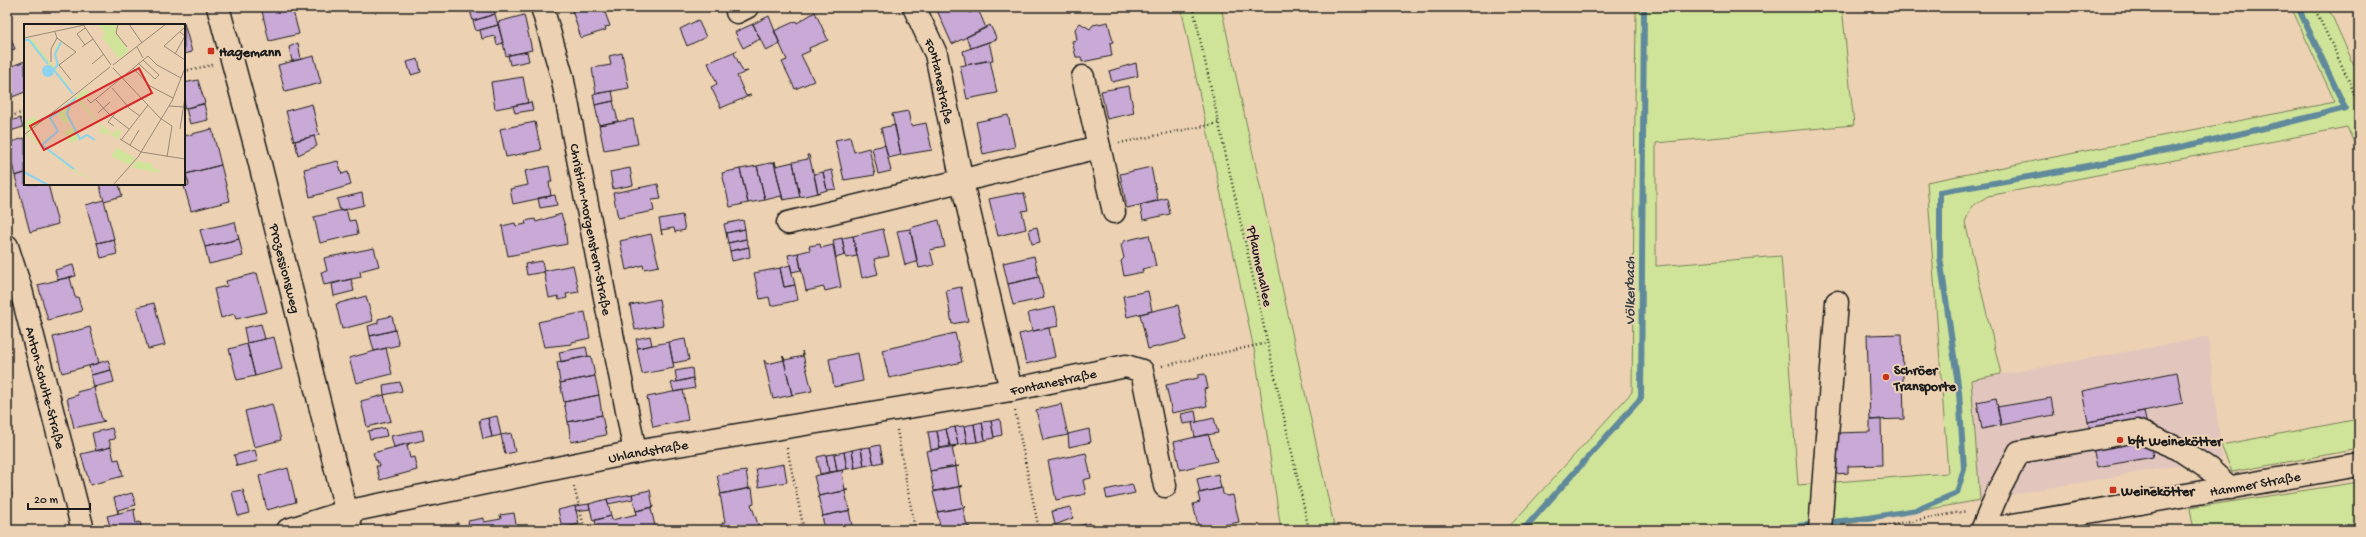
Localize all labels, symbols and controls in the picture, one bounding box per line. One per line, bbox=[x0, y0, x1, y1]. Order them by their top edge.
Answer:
inset map bbox=[24, 24, 185, 185]
street label: Fontanestraße bbox=[918, 35, 956, 127]
place label: Hagemann bbox=[219, 45, 281, 62]
marker: Hagemann bbox=[206, 46, 216, 56]
street label: Christian-Morgenstern-Straße bbox=[564, 142, 614, 318]
street label: Prozessionsweg bbox=[264, 221, 303, 316]
street label: Pflaumenallee bbox=[1242, 224, 1276, 309]
water label: Völkerbach bbox=[1622, 256, 1640, 325]
street label: Anton-Schulte-Straße bbox=[20, 325, 68, 452]
place label: Schröer Transporte bbox=[1893, 363, 1957, 396]
street label: Fontanestraße bbox=[1008, 366, 1099, 401]
marker: Schröer Transporte bbox=[1881, 372, 1891, 382]
place label: bft Weinekötter bbox=[2127, 434, 2224, 451]
marker: bft Weinekötter bbox=[2115, 435, 2125, 445]
street label: Uhlandstraße bbox=[607, 437, 690, 468]
street label: Hammer Straße bbox=[2209, 469, 2303, 502]
place label: Weinekötter bbox=[2120, 484, 2196, 501]
scale bar bbox=[28, 485, 90, 511]
marker: Weinekötter bbox=[2108, 485, 2118, 495]
text: 20 m bbox=[34, 494, 59, 508]

